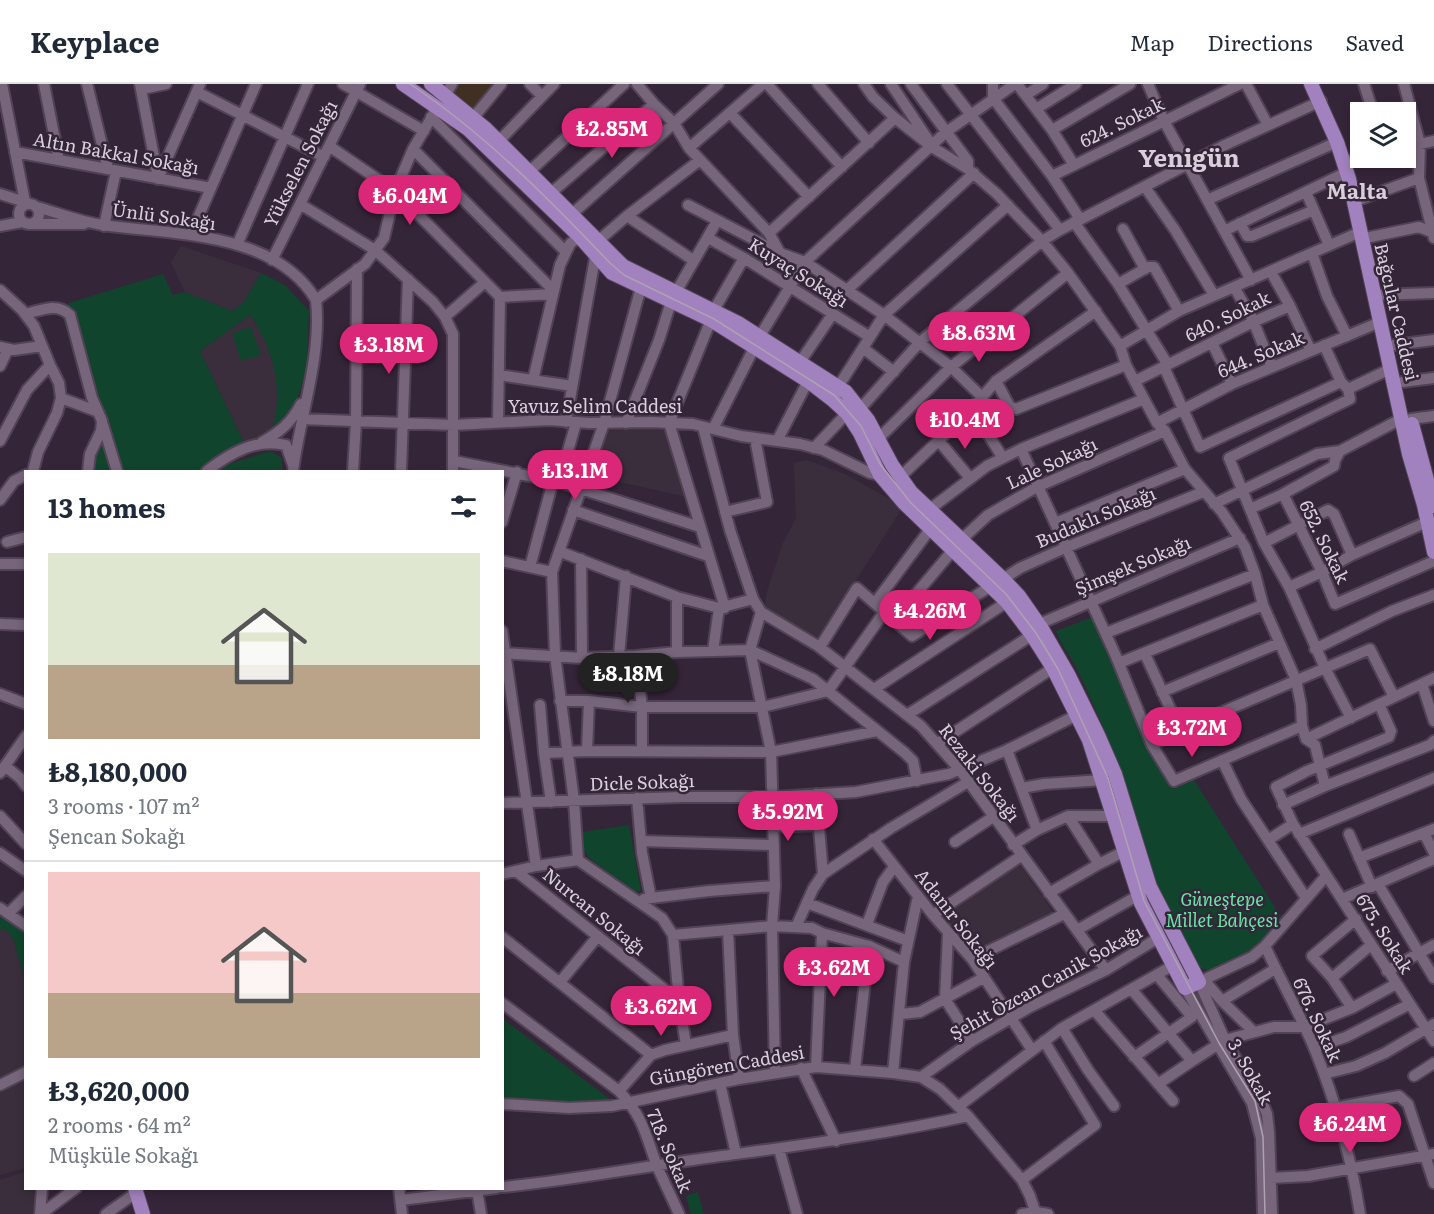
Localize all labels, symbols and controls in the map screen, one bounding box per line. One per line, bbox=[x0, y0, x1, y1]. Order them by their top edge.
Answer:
text: Keyplace bbox=[30, 20, 160, 62]
text: Map bbox=[1130, 26, 1175, 57]
text: Directions bbox=[1208, 26, 1313, 57]
text: Saved bbox=[1346, 26, 1404, 57]
street label: 624. Sokak bbox=[1075, 89, 1169, 154]
street label: Yükselen Sokağı bbox=[256, 95, 343, 232]
map controls bbox=[1350, 102, 1416, 168]
button: layers bbox=[1350, 102, 1416, 168]
pin: ₺2.85M bbox=[563, 108, 661, 159]
text: ₺2.85M bbox=[576, 112, 648, 142]
street label: Altın Bakkal Sokağı bbox=[31, 125, 201, 180]
district label: Yenigün bbox=[1138, 139, 1240, 174]
district label: Malta bbox=[1326, 174, 1388, 205]
pin: ₺6.04M bbox=[361, 175, 459, 226]
text: ₺6.04M bbox=[372, 179, 448, 209]
street label: Ünlü Sokağı bbox=[111, 195, 218, 236]
street label: Kuyaç Sokağı bbox=[743, 230, 854, 313]
street label: Bağcılar Caddesi bbox=[1368, 240, 1426, 383]
street label: 640. Sokak bbox=[1180, 283, 1276, 348]
pin: ₺8.63M bbox=[930, 312, 1028, 363]
text: ₺8.63M bbox=[942, 316, 1016, 346]
street label: 644. Sokak bbox=[1213, 323, 1309, 384]
pin: ₺3.18M bbox=[340, 324, 438, 375]
text: ₺3.18M bbox=[354, 328, 424, 358]
street label: Yavuz Selim Caddesi bbox=[508, 392, 682, 419]
pin: ₺10.4M bbox=[916, 399, 1014, 450]
text: ₺10.4M bbox=[929, 403, 1001, 433]
street label: Lale Sokağı bbox=[1001, 430, 1101, 496]
pin: ₺13.1M bbox=[526, 450, 624, 501]
text: ₺13.1M bbox=[542, 454, 608, 484]
street label: Budaklı Sokağı bbox=[1031, 479, 1160, 554]
text: 13 homes bbox=[48, 487, 166, 526]
icon: filters bbox=[447, 490, 480, 523]
street label: 652. Sokak bbox=[1293, 495, 1358, 589]
street label: Şimşek Sokağı bbox=[1070, 528, 1195, 601]
pin: ₺4.26M bbox=[881, 590, 979, 641]
icon: home bbox=[210, 592, 318, 700]
text: ₺4.26M bbox=[893, 594, 967, 624]
pin: ₺8.18M bbox=[579, 653, 677, 704]
text: ₺8.18M bbox=[592, 657, 664, 687]
pin: ₺3.72M bbox=[1143, 707, 1241, 758]
text: ₺3.72M bbox=[1157, 711, 1227, 741]
street label: Rezaki Sokağı bbox=[933, 717, 1027, 827]
text: ₺8,180,000 bbox=[48, 751, 187, 790]
street label: Dicle Sokağı bbox=[589, 766, 695, 797]
text: 3 rooms · 107 m² bbox=[48, 790, 199, 820]
pin: ₺5.92M bbox=[739, 791, 837, 842]
text: ₺5.92M bbox=[752, 795, 824, 825]
text: Şencan Sokağı bbox=[48, 820, 185, 850]
street label: Nurcan Sokağı bbox=[538, 861, 652, 961]
street label: Adanır Sokağı bbox=[909, 862, 1005, 974]
park label: Güneştepe Millet Bahçesi bbox=[1166, 885, 1279, 933]
street label: 675. Sokak bbox=[1350, 888, 1421, 979]
icon: home bbox=[210, 911, 318, 1019]
street label: Şehit Özcan Canik Sokağı bbox=[944, 917, 1147, 1046]
pin: ₺3.62M bbox=[785, 947, 883, 998]
text: ₺3.62M bbox=[798, 951, 870, 981]
street label: 676. Sokak bbox=[1287, 973, 1350, 1067]
pin: ₺3.62M bbox=[612, 986, 710, 1037]
text: ₺3.62M bbox=[625, 990, 697, 1020]
street label: 3. Sokak bbox=[1222, 1033, 1281, 1110]
street label: Güngören Caddesi bbox=[647, 1038, 806, 1091]
text: ₺3,620,000 bbox=[48, 1070, 190, 1109]
pin: ₺6.24M bbox=[1301, 1103, 1399, 1154]
street label: 718. Sokak bbox=[641, 1104, 701, 1197]
text: ₺6.24M bbox=[1313, 1107, 1387, 1137]
text: 2 rooms · 64 m² bbox=[48, 1109, 191, 1139]
text: Müşküle Sokağı bbox=[48, 1139, 199, 1169]

